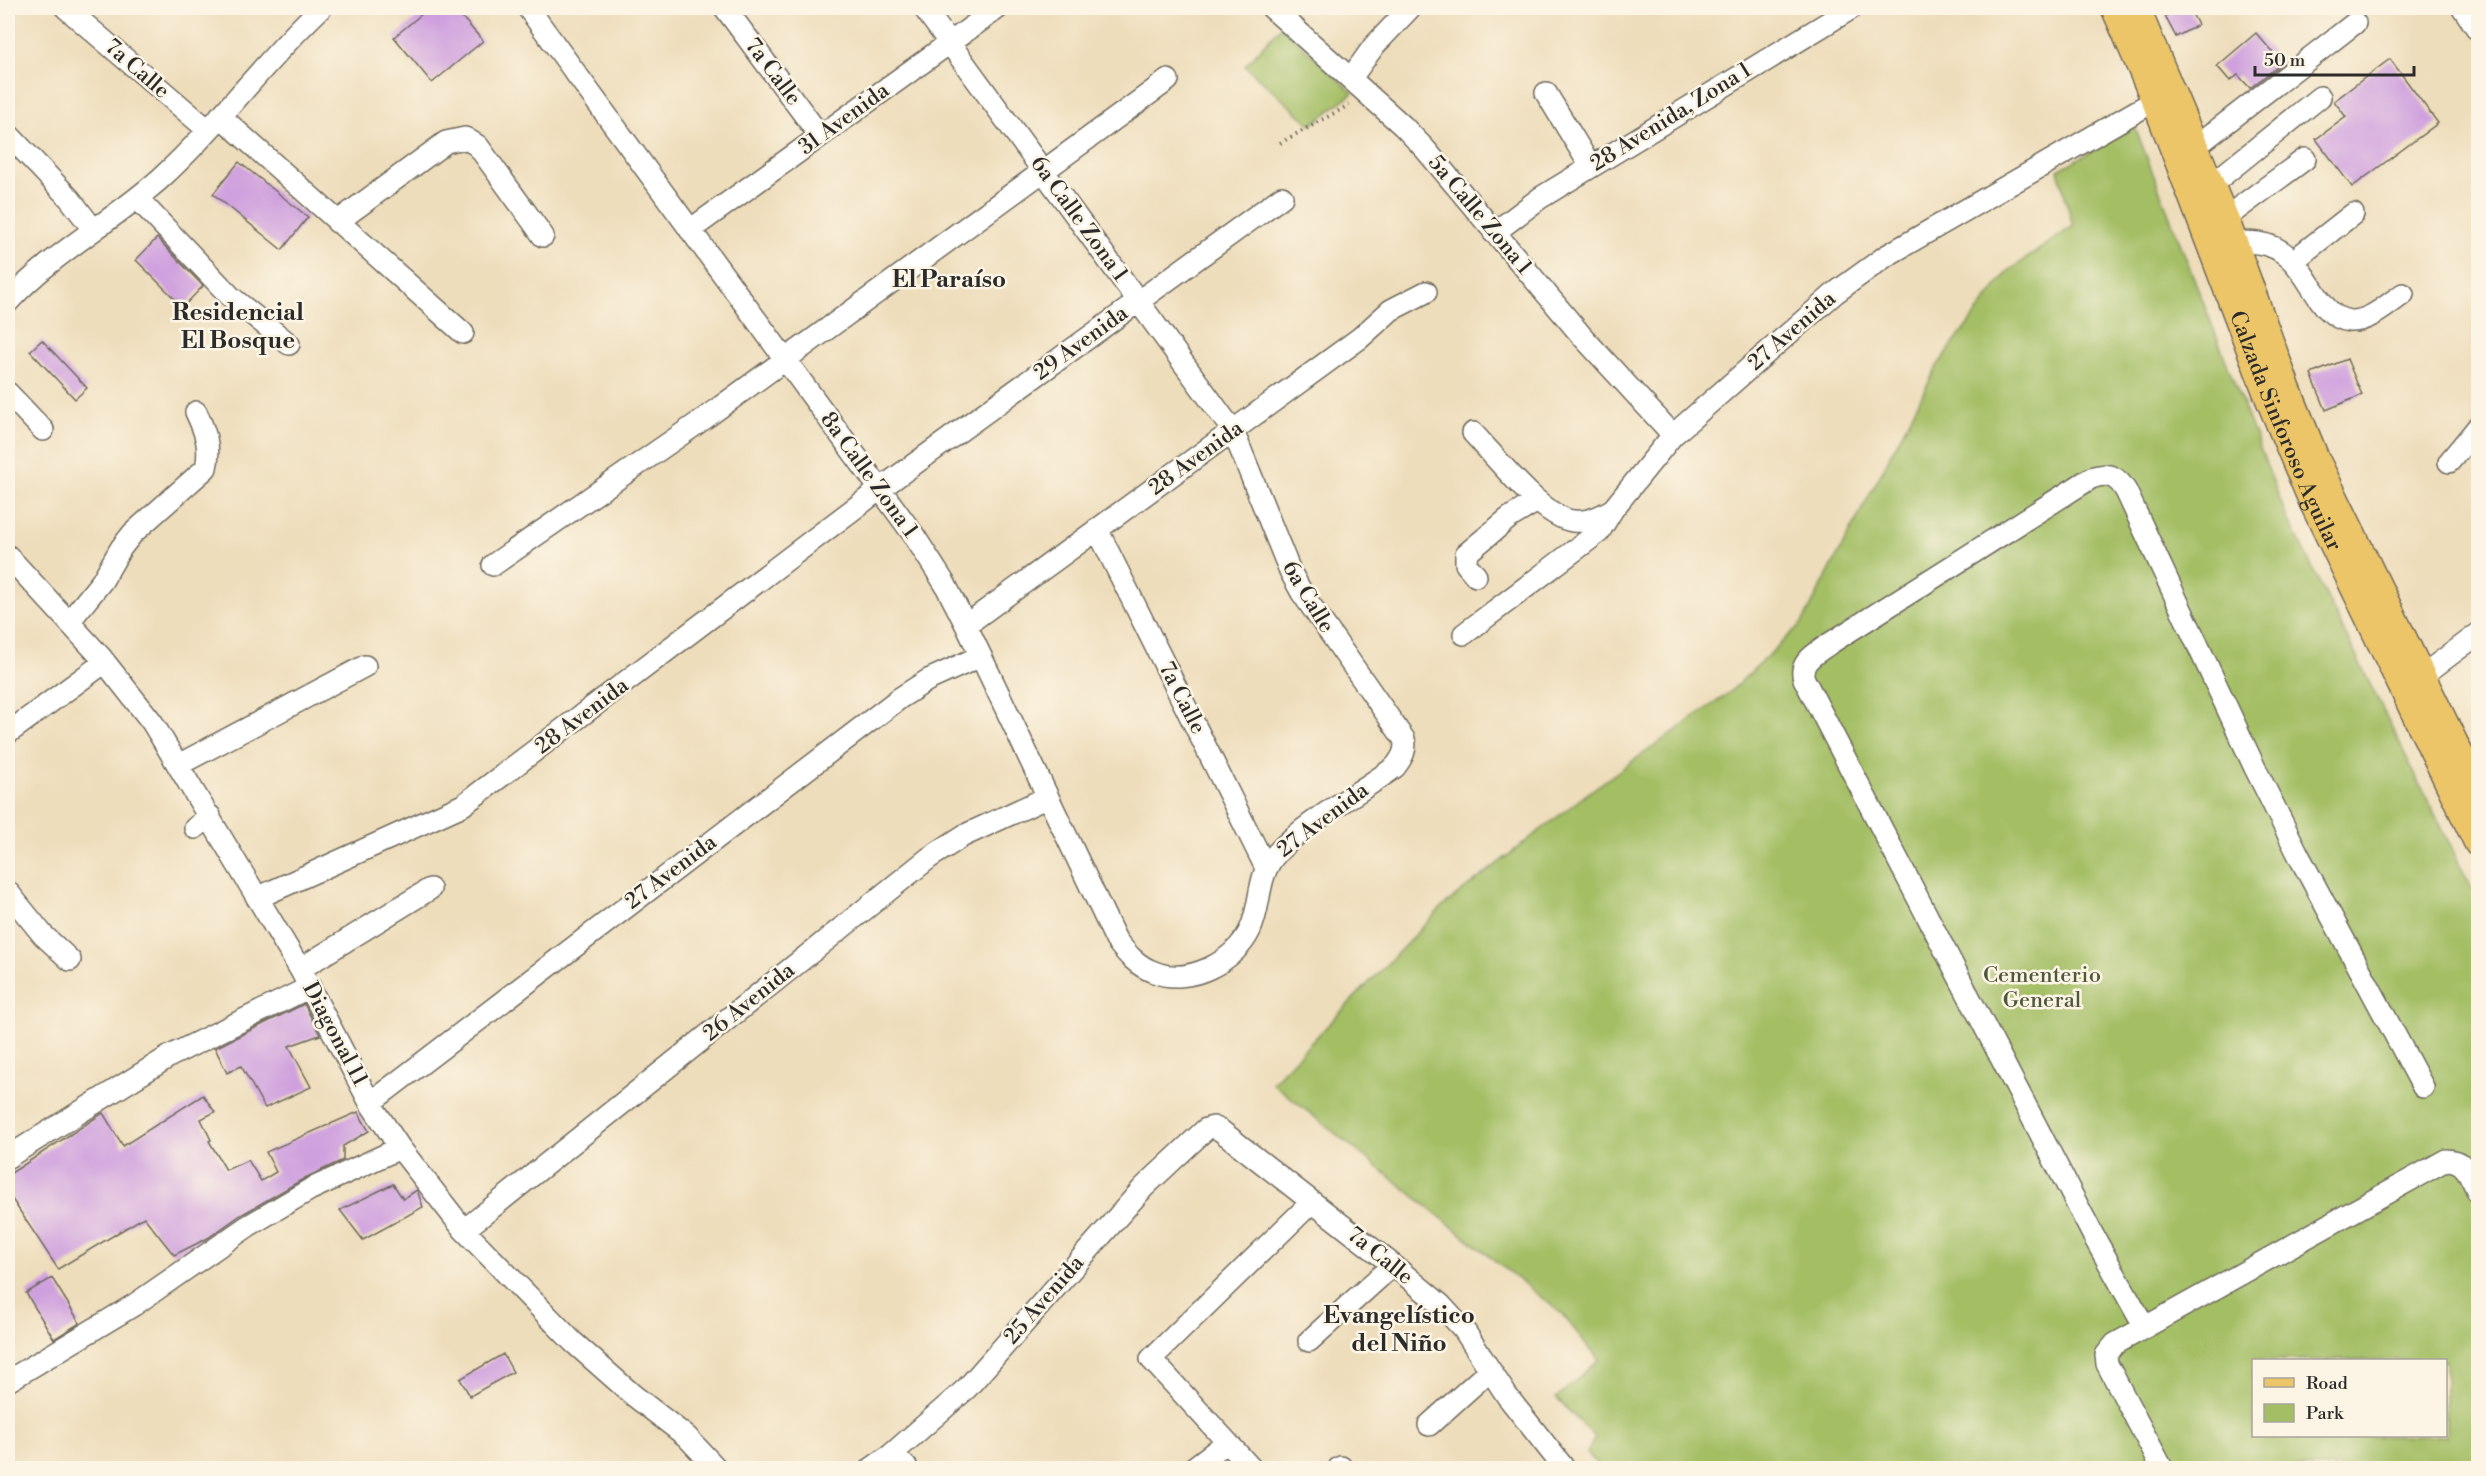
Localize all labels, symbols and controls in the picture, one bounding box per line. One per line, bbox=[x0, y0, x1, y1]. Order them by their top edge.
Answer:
street label: 7a Calle bbox=[739, 33, 807, 111]
street label: 7a Calle bbox=[99, 34, 175, 104]
scale bar bbox=[2255, 39, 2414, 77]
text: 50 m bbox=[2264, 49, 2306, 72]
street label: 28 Avenida, Zona 1 bbox=[1585, 56, 1757, 177]
street label: 31 Avenida bbox=[793, 77, 895, 161]
street label: 5a Calle Zona 1 bbox=[1422, 150, 1538, 281]
street label: 6a Calle Zona 1 bbox=[1024, 151, 1134, 288]
district label: El Paraíso bbox=[892, 265, 1006, 295]
street label: 27 Avenida bbox=[1742, 285, 1842, 377]
district label: Residencial El Bosque bbox=[172, 298, 304, 356]
street label: 29 Avenida bbox=[1029, 299, 1134, 386]
street label: Calzada Sinforoso Aguilar bbox=[2223, 307, 2348, 555]
street label: 8a Calle Zona 1 bbox=[814, 407, 924, 544]
street label: 28 Avenida bbox=[1143, 414, 1249, 501]
street label: 6a Calle bbox=[1276, 556, 1340, 638]
street label: 7a Calle bbox=[1152, 658, 1212, 738]
street label: 28 Avenida bbox=[530, 672, 635, 760]
street label: 27 Avenida bbox=[1272, 776, 1375, 863]
street label: 27 Avenida bbox=[620, 828, 723, 915]
street label: 26 Avenida bbox=[698, 956, 801, 1047]
park label: Cementerio General bbox=[1983, 962, 2101, 1014]
street label: Diagonal 11 bbox=[296, 977, 374, 1091]
street label: 7a Calle bbox=[1342, 1221, 1418, 1291]
street label: 25 Avenida bbox=[998, 1249, 1090, 1350]
district label: Evangelístico del Niño bbox=[1323, 1301, 1475, 1359]
legend bbox=[2252, 1359, 2447, 1437]
text: Road bbox=[2306, 1372, 2349, 1395]
text: Park bbox=[2306, 1402, 2345, 1425]

